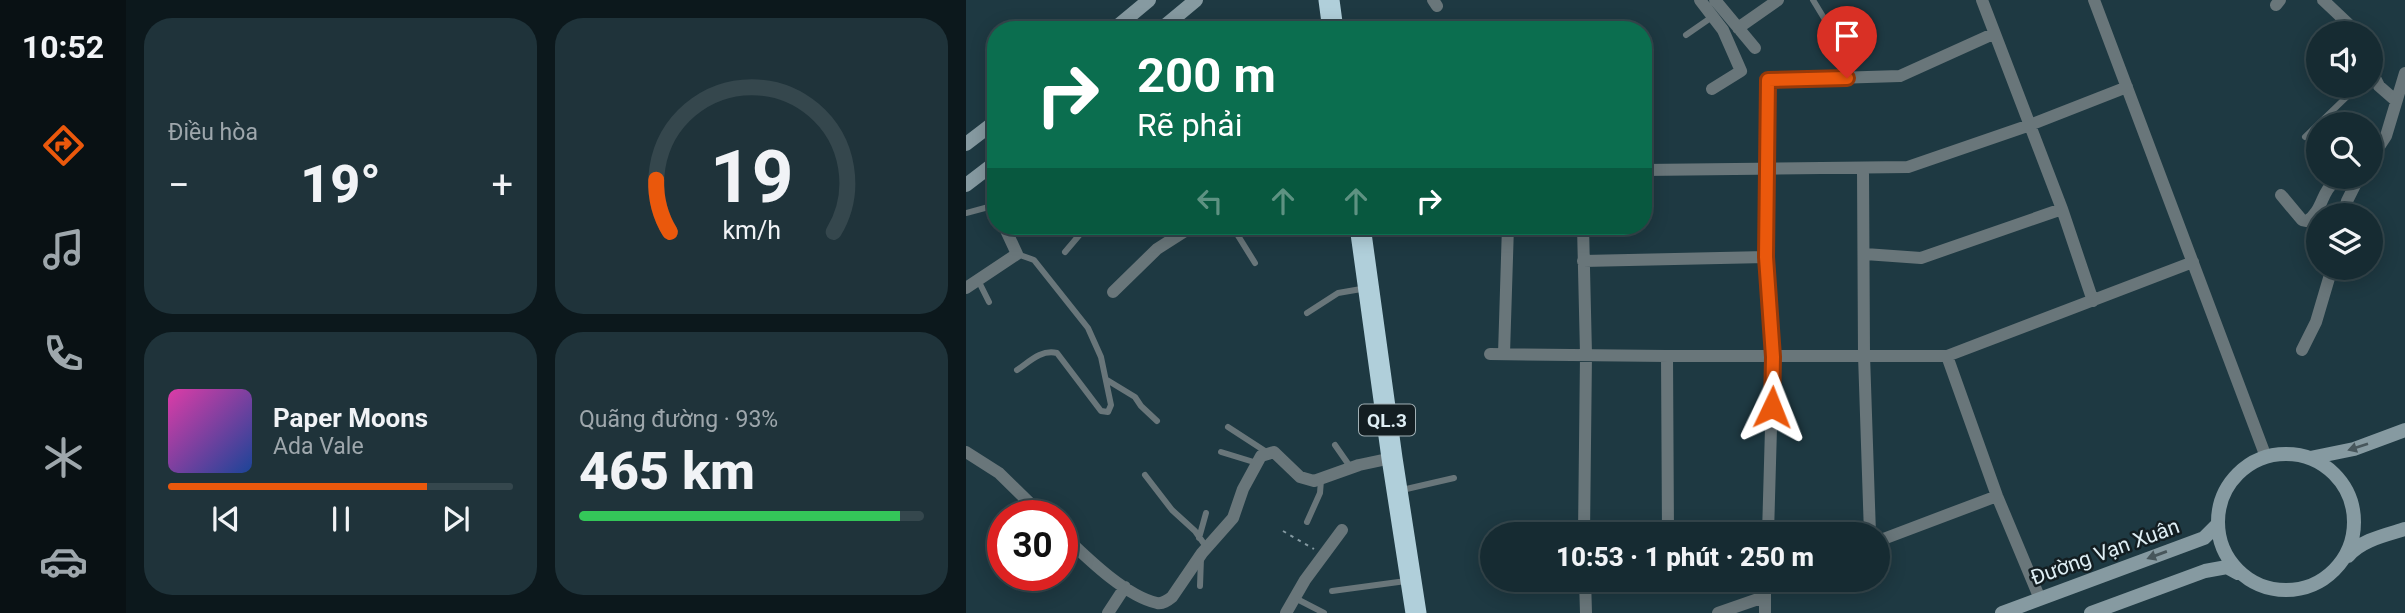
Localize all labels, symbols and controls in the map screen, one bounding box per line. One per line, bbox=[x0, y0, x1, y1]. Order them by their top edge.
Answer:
pin bbox=[1817, 6, 1877, 78]
icon: arrive bbox=[1828, 17, 1866, 55]
map controls bbox=[2306, 21, 2383, 280]
button: sound bbox=[2306, 21, 2383, 98]
text: 10:52 bbox=[22, 28, 104, 66]
text: 200 m bbox=[1137, 47, 1276, 104]
icon: right bbox=[1022, 49, 1113, 140]
text: Rẽ phải bbox=[1137, 106, 1242, 144]
button: search bbox=[2306, 112, 2383, 189]
text: Điều hòa bbox=[168, 119, 258, 146]
icon: directions bbox=[39, 121, 88, 170]
text: 19 bbox=[710, 134, 793, 220]
text: 19° bbox=[300, 154, 381, 215]
text: − bbox=[168, 163, 190, 207]
text: + bbox=[491, 163, 513, 207]
icon: left bbox=[1191, 182, 1229, 220]
icon: ahead bbox=[1264, 182, 1302, 220]
icon: ahead bbox=[1337, 182, 1375, 220]
icon: right bbox=[1410, 182, 1448, 220]
button: layers bbox=[2306, 203, 2383, 280]
text: km/h bbox=[722, 216, 781, 245]
icon: music bbox=[39, 225, 88, 274]
icon: phone bbox=[39, 329, 88, 378]
position arrow bbox=[1735, 370, 1809, 444]
text: Paper Moons bbox=[273, 403, 428, 433]
road number: QL.3 bbox=[1359, 404, 1415, 436]
text: Quãng đường · 93% bbox=[579, 406, 778, 433]
icon: climate bbox=[39, 433, 88, 482]
text: Ada Vale bbox=[273, 433, 364, 460]
text: 465 km bbox=[579, 441, 755, 502]
one-way arrow bbox=[2348, 442, 2369, 453]
icon: previous bbox=[207, 500, 245, 538]
icon: pause bbox=[322, 500, 360, 538]
icon: next bbox=[437, 500, 475, 538]
speed limit sign: 30 bbox=[987, 500, 1078, 591]
street label: Đường Vạn Xuân bbox=[2027, 514, 2183, 590]
icon: car bbox=[39, 537, 88, 586]
text: 10:53 · 1 phút · 250 m bbox=[1556, 542, 1814, 572]
one-way arrow bbox=[2147, 550, 2168, 561]

